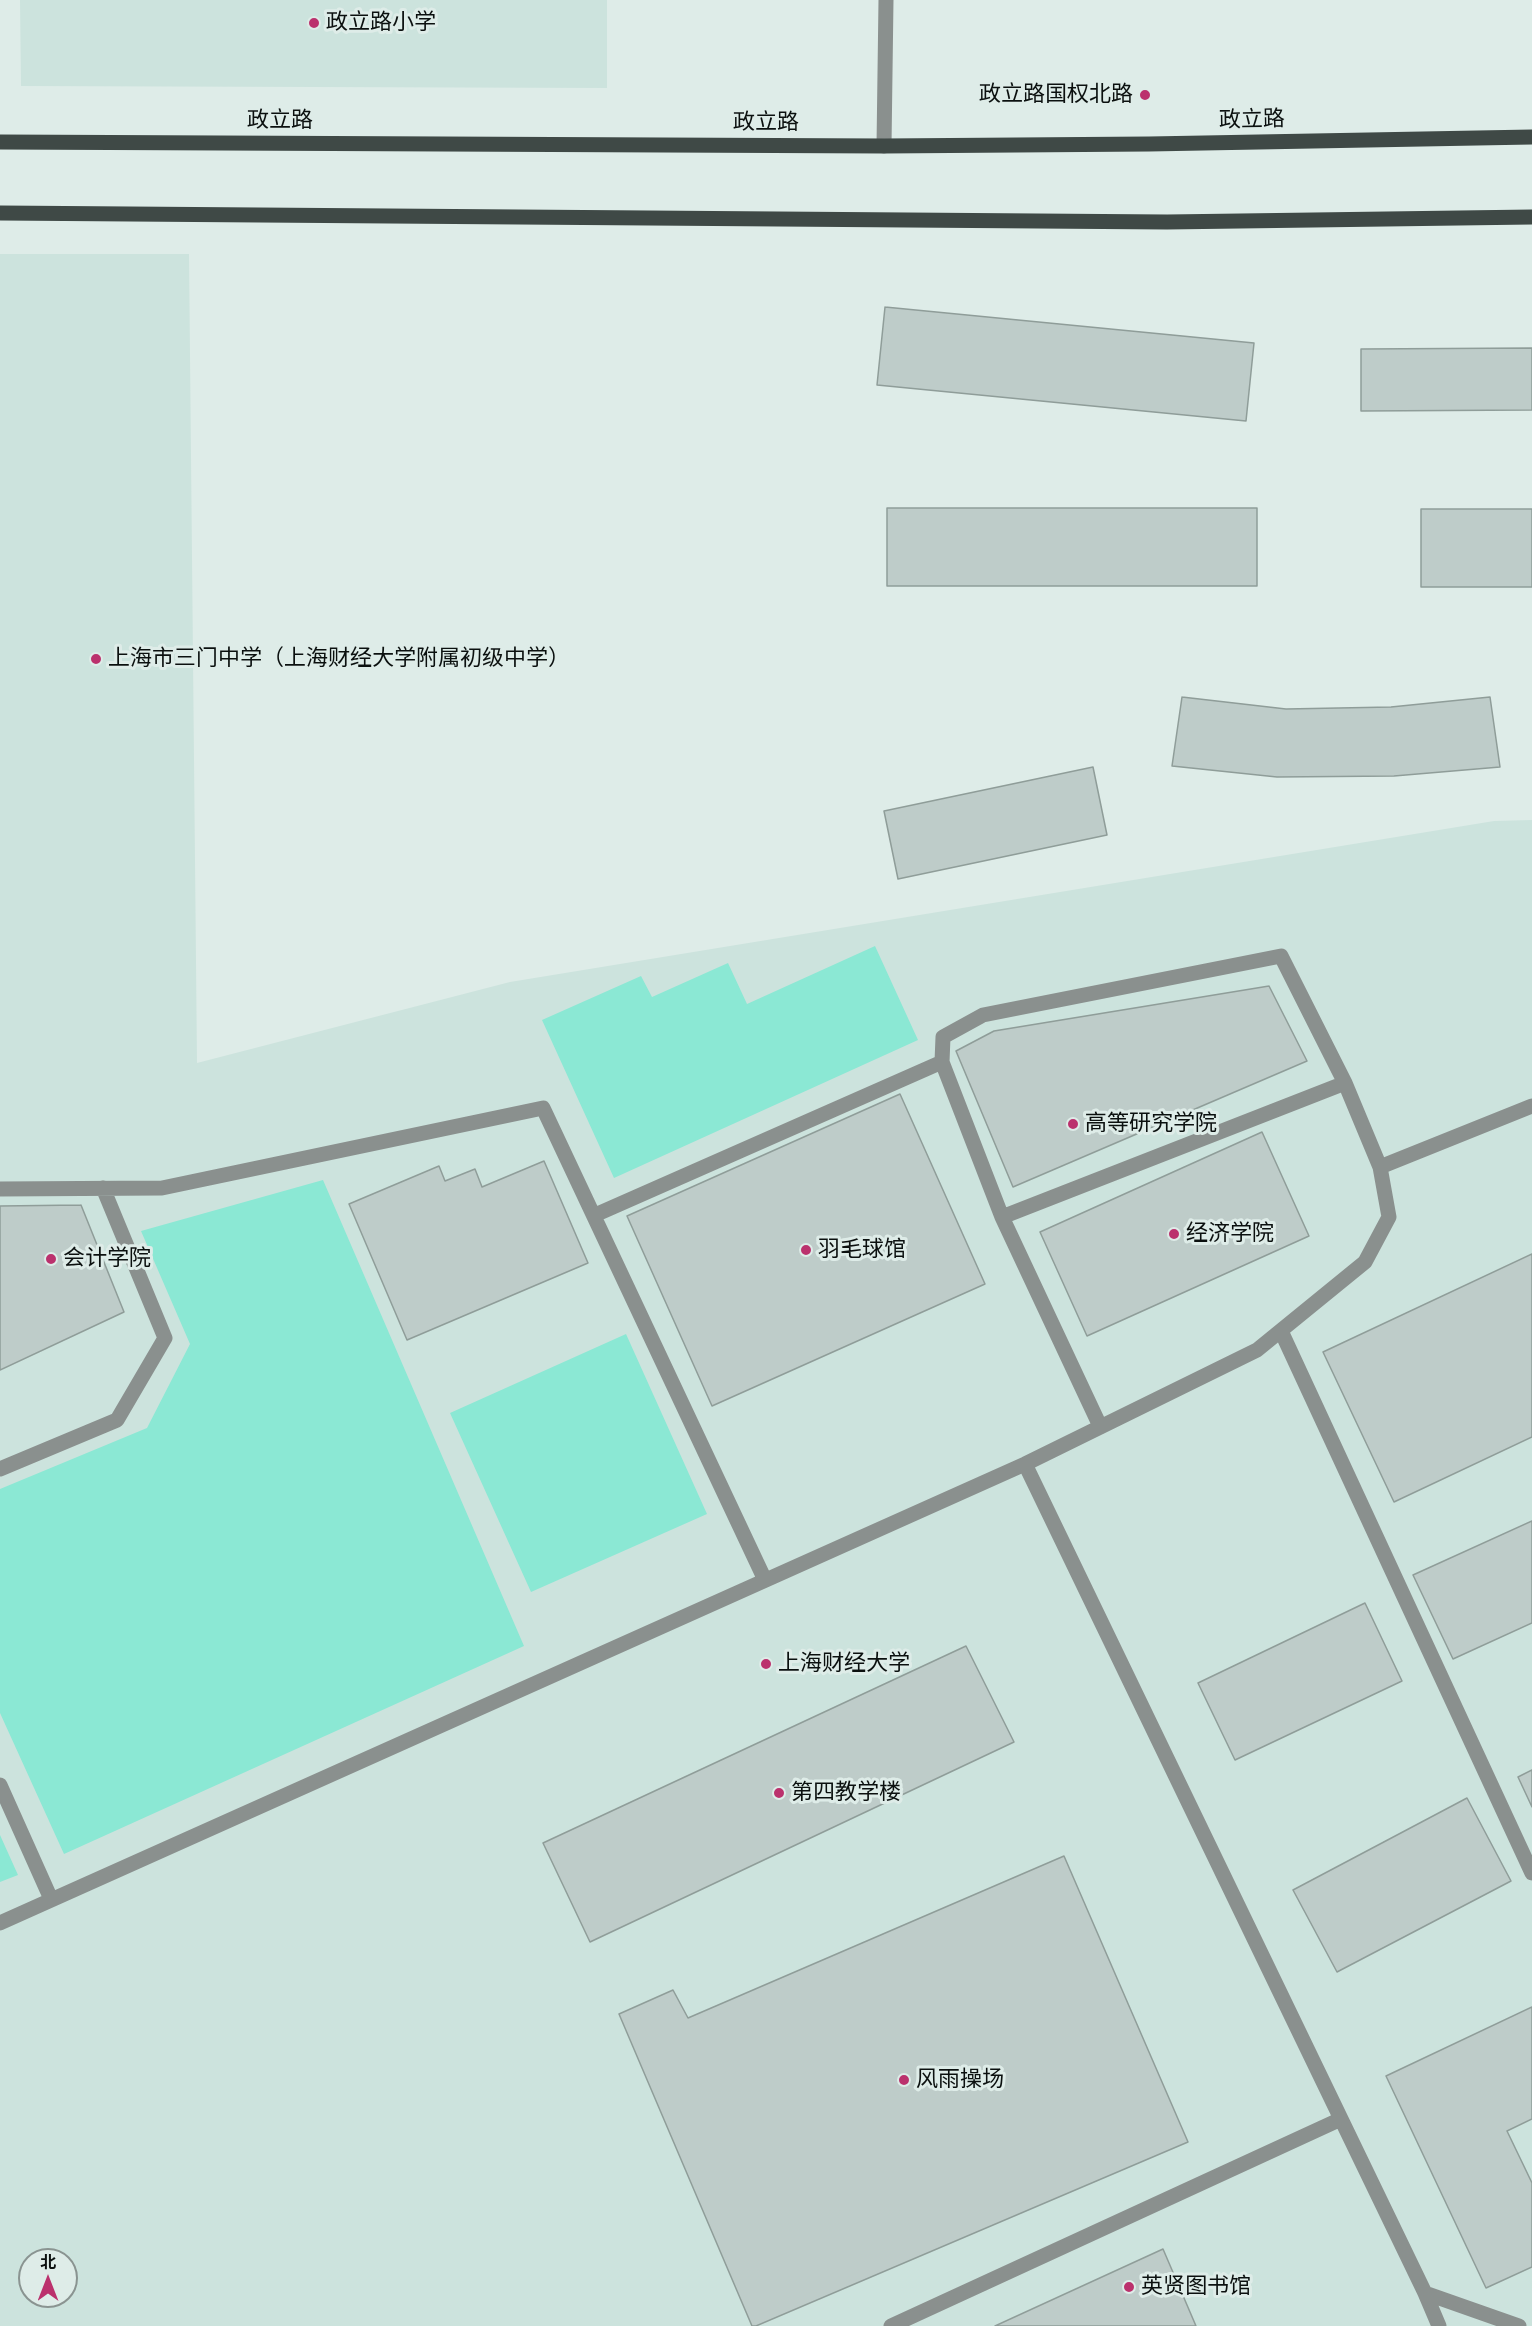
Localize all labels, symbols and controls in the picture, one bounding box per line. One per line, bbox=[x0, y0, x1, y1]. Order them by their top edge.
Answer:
place label: 政立路小学 bbox=[326, 10, 436, 36]
marker: 政立路小学 bbox=[307, 16, 321, 30]
place label: 政立路国权北路 bbox=[979, 82, 1133, 108]
marker: 政立路国权北路 bbox=[1138, 88, 1152, 102]
street label: 政立路 bbox=[1219, 106, 1285, 134]
street label: 政立路 bbox=[247, 108, 313, 134]
street label: 政立路 bbox=[733, 110, 799, 136]
place label: 上海市三门中学（上海财经大学附属初级中学） bbox=[108, 646, 570, 672]
marker: 上海市三门中学（上海财经大学附属初级中学） bbox=[89, 652, 103, 666]
place label: 高等研究学院 bbox=[1085, 1111, 1217, 1137]
marker: 高等研究学院 bbox=[1066, 1117, 1080, 1131]
place label: 经济学院 bbox=[1186, 1221, 1274, 1247]
marker: 经济学院 bbox=[1167, 1227, 1181, 1241]
place label: 羽毛球馆 bbox=[818, 1237, 906, 1263]
marker: 羽毛球馆 bbox=[799, 1243, 813, 1257]
place label: 会计学院 bbox=[63, 1246, 151, 1272]
marker: 会计学院 bbox=[44, 1252, 58, 1266]
place label: 上海财经大学 bbox=[778, 1651, 910, 1677]
marker: 上海财经大学 bbox=[759, 1657, 773, 1671]
place label: 第四教学楼 bbox=[791, 1780, 901, 1806]
marker: 第四教学楼 bbox=[772, 1786, 786, 1800]
place label: 风雨操场 bbox=[916, 2067, 1004, 2093]
marker: 风雨操场 bbox=[897, 2073, 911, 2087]
north arrow bbox=[18, 2248, 78, 2308]
text: 北 bbox=[40, 2252, 56, 2272]
place label: 英贤图书馆 bbox=[1141, 2274, 1251, 2300]
marker: 英贤图书馆 bbox=[1122, 2280, 1136, 2294]

